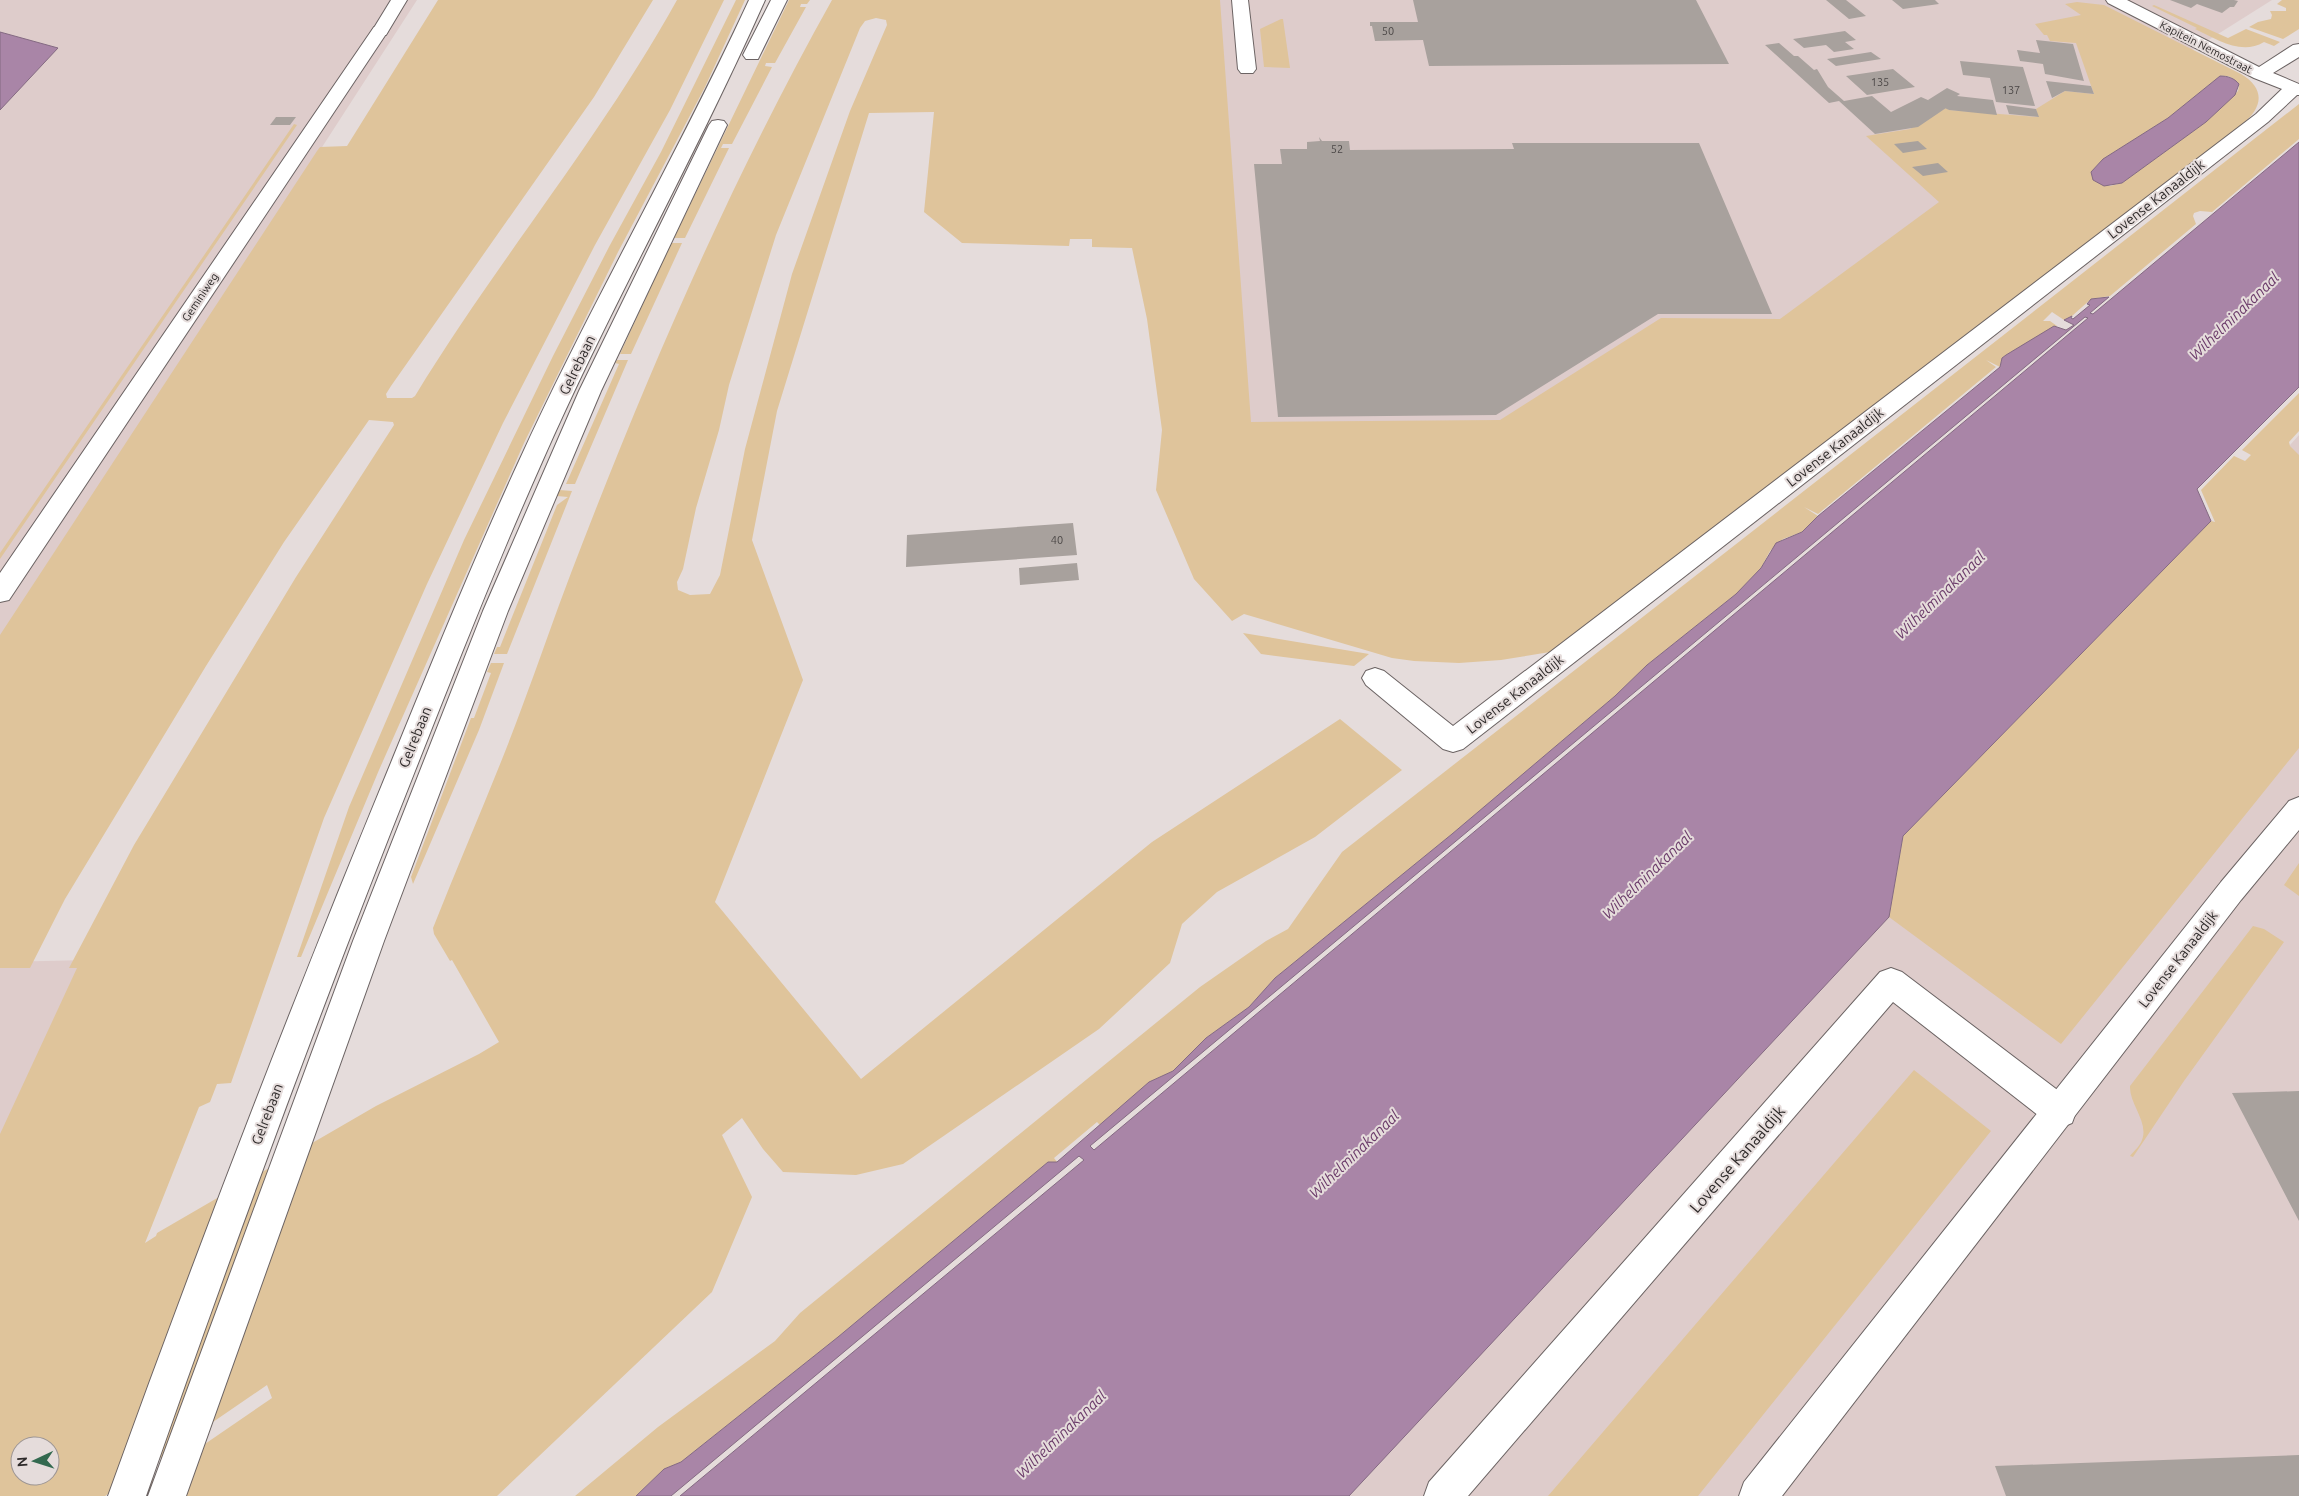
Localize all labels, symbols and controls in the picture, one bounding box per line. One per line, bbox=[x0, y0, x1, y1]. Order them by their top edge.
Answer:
street label: Kapitein Nemostraat bbox=[2158, 18, 2255, 76]
house number: 50 bbox=[1382, 25, 1394, 37]
house number: 135 bbox=[1871, 76, 1889, 88]
house number: 137 bbox=[2002, 84, 2020, 96]
house number: 52 bbox=[1331, 143, 1343, 155]
street label: Lovense Kanaaldijk bbox=[2104, 156, 2208, 242]
water label: Wilhelminakanaal bbox=[2186, 268, 2283, 363]
street label: Geminiweg bbox=[180, 271, 220, 323]
street label: Gelrebaan bbox=[556, 333, 598, 397]
street label: Lovense Kanaaldijk bbox=[1783, 404, 1887, 490]
house number: 40 bbox=[1051, 534, 1063, 546]
water label: Wilhelminakanaal bbox=[1892, 547, 1989, 642]
street label: Lovense Kanaaldijk bbox=[1463, 651, 1567, 737]
street label: Gelrebaan bbox=[396, 704, 434, 770]
water label: Wilhelminakanaal bbox=[1599, 827, 1696, 922]
street label: Lovense Kanaaldijk bbox=[2135, 907, 2221, 1011]
street label: Gelrebaan bbox=[248, 1081, 286, 1147]
street label: Lovense Kanaaldijk bbox=[1686, 1102, 1788, 1216]
water label: Wilhelminakanaal bbox=[1306, 1106, 1403, 1201]
water label: Wilhelminakanaal bbox=[1013, 1386, 1110, 1481]
north arrow bbox=[10, 1436, 60, 1486]
text: N bbox=[14, 1456, 30, 1468]

